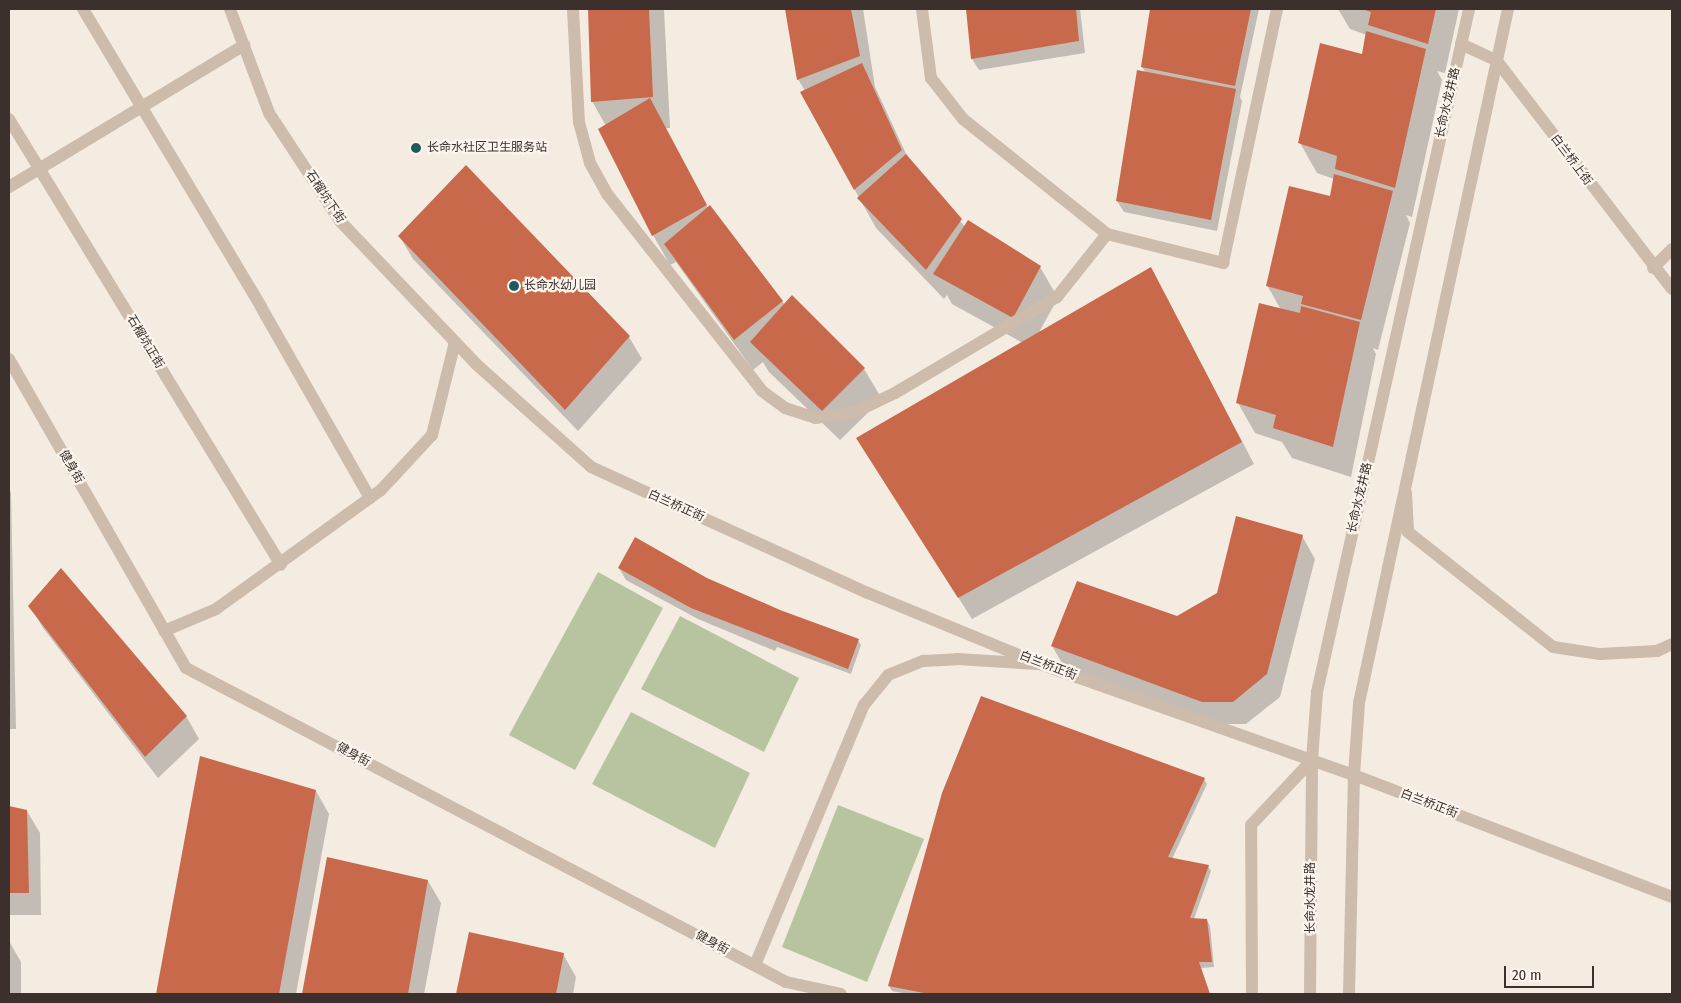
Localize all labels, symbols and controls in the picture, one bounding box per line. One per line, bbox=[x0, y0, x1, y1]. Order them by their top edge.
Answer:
street label: 长命水龙井路 bbox=[1433, 66, 1463, 140]
street label: 白兰桥上街 bbox=[1547, 132, 1595, 188]
marker: 长命水社区卫生服务站 bbox=[409, 141, 423, 155]
place label: 长命水社区卫生服务站 bbox=[427, 141, 547, 155]
street label: 石榴坑下街 bbox=[302, 168, 348, 226]
place label: 长命水幼儿园 bbox=[524, 279, 596, 293]
marker: 长命水幼儿园 bbox=[508, 280, 520, 292]
street label: 石榴坑正街 bbox=[123, 313, 167, 371]
street label: 健身街 bbox=[56, 448, 86, 486]
street label: 长命水龙井路 bbox=[1345, 461, 1375, 535]
street label: 白兰桥正街 bbox=[646, 487, 706, 525]
street label: 白兰桥正街 bbox=[1017, 649, 1079, 683]
street label: 健身街 bbox=[334, 740, 372, 770]
street label: 白兰桥正街 bbox=[1398, 787, 1460, 821]
street label: 长命水龙井路 bbox=[1304, 862, 1318, 934]
street label: 健身街 bbox=[693, 928, 731, 958]
scale bar bbox=[1506, 956, 1596, 988]
text: 20 m bbox=[1512, 966, 1542, 984]

